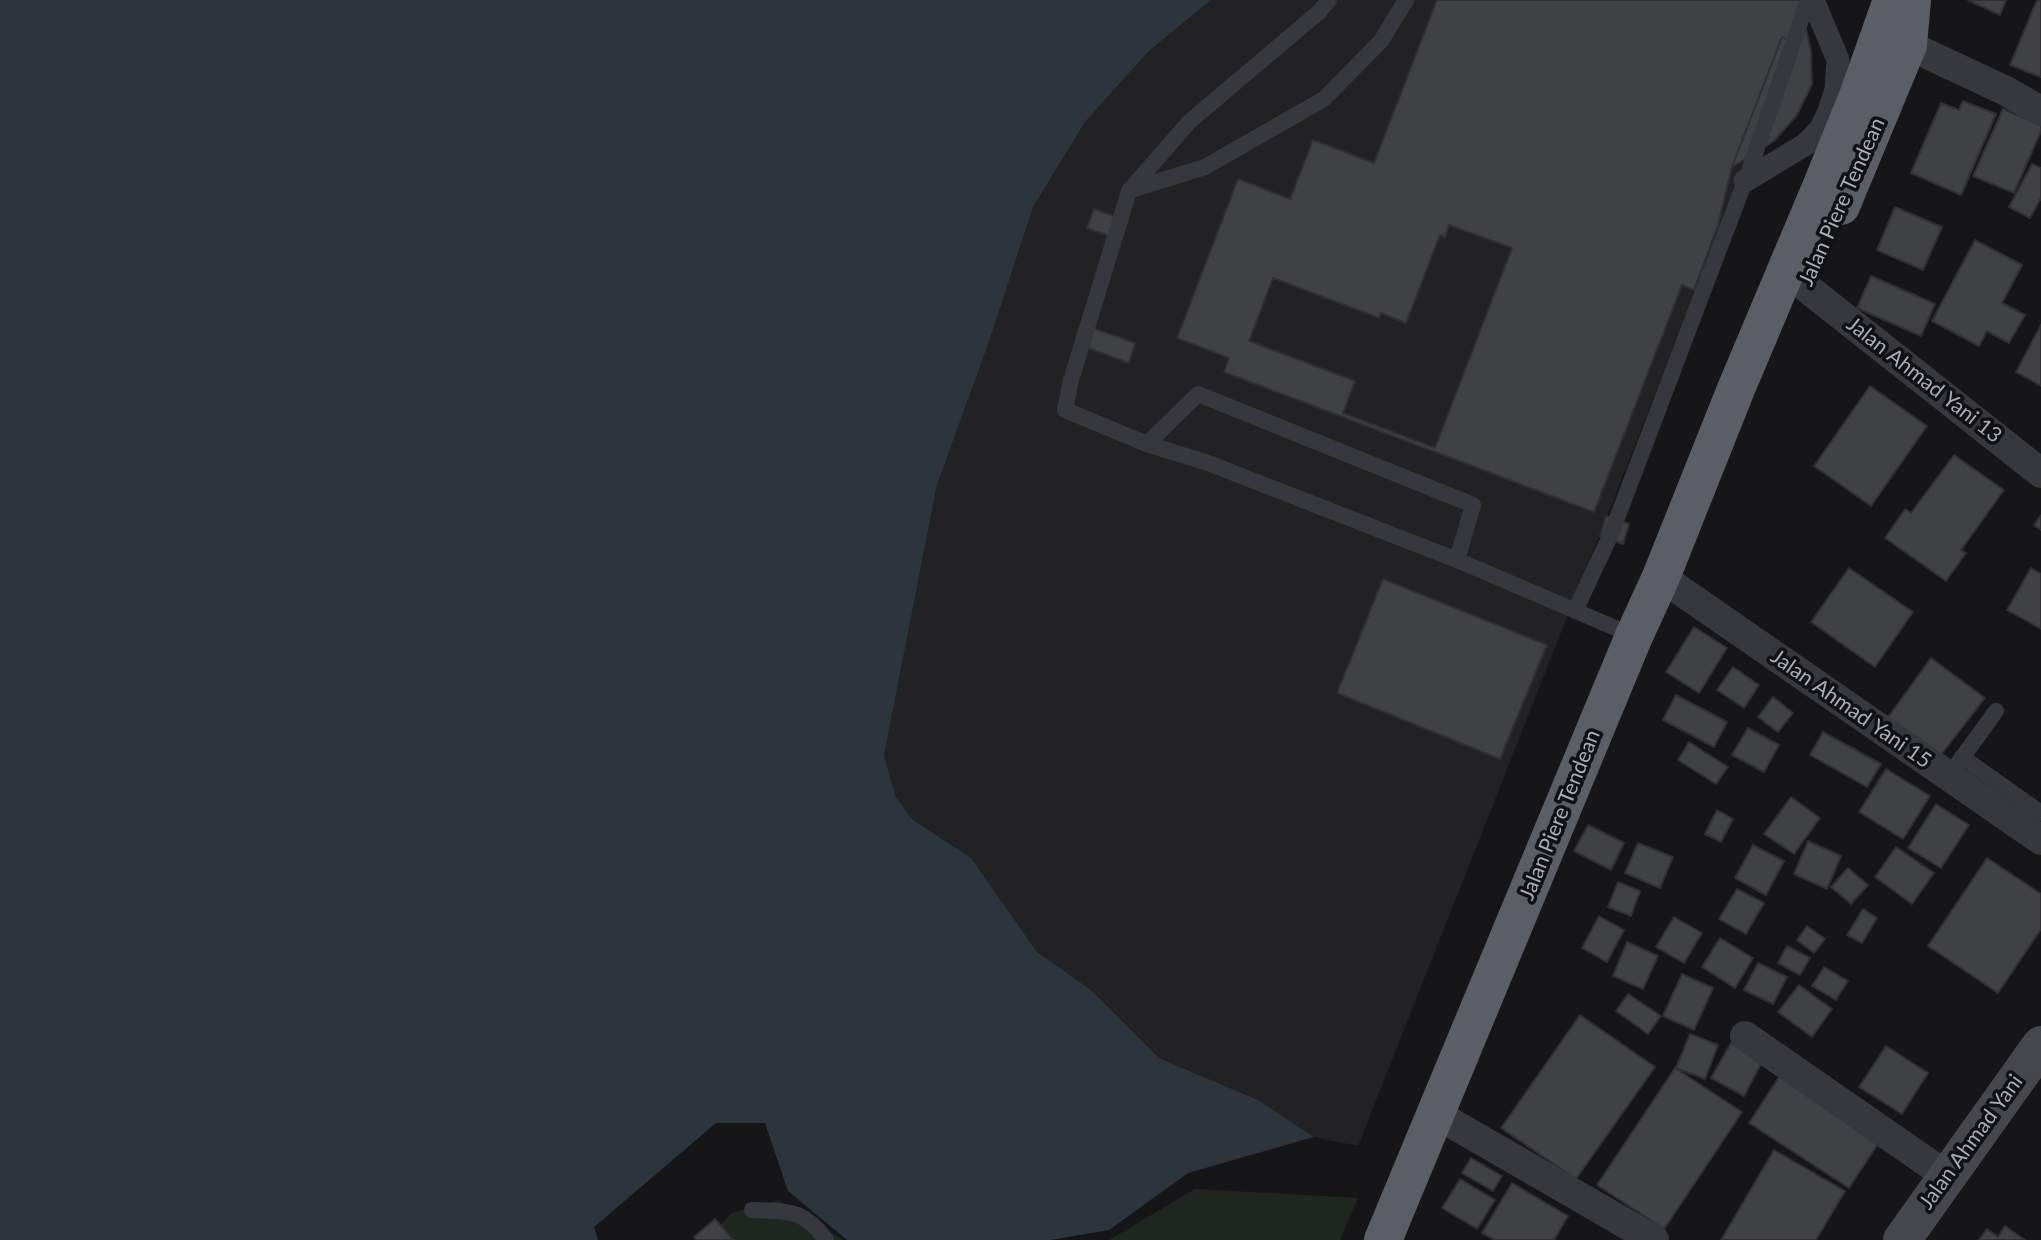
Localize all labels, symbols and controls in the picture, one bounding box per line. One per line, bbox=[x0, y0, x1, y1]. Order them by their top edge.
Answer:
street label: Jalan Piere Tendean bbox=[1794, 114, 1890, 290]
street label: Jalan Ahmad Yani 13 bbox=[1841, 312, 2007, 448]
street label: Jalan Ahmad Yani 15 bbox=[1766, 644, 1936, 774]
street label: Jalan Piere Tendean bbox=[1514, 726, 1606, 904]
street label: Jalan Ahmad Yani bbox=[1914, 1070, 2028, 1214]

